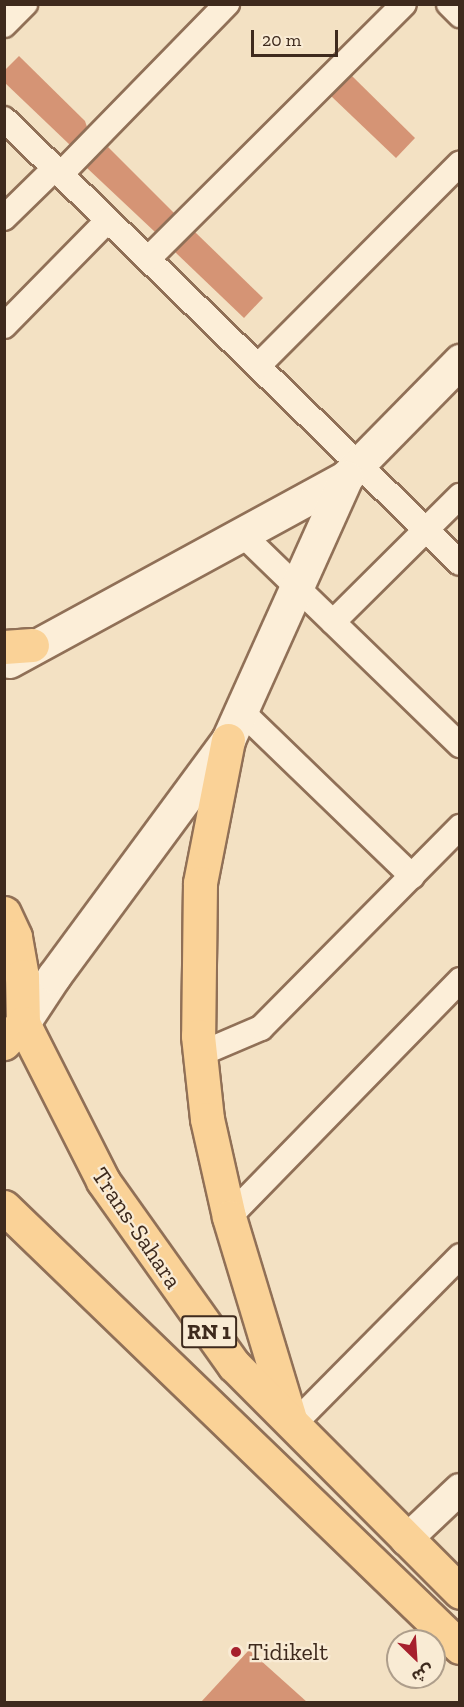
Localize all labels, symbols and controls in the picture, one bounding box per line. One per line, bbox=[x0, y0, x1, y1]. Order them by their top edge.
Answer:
scale bar bbox=[254, 18, 341, 56]
text: 20 m bbox=[262, 29, 301, 51]
street label: Trans-Sahara bbox=[86, 1162, 188, 1294]
road number: RN 1 bbox=[180, 1313, 238, 1351]
north arrow bbox=[386, 1629, 446, 1689]
place label: Tidikelt bbox=[248, 1638, 328, 1666]
marker: Tidikelt bbox=[229, 1645, 243, 1659]
text: ش bbox=[409, 1661, 437, 1687]

